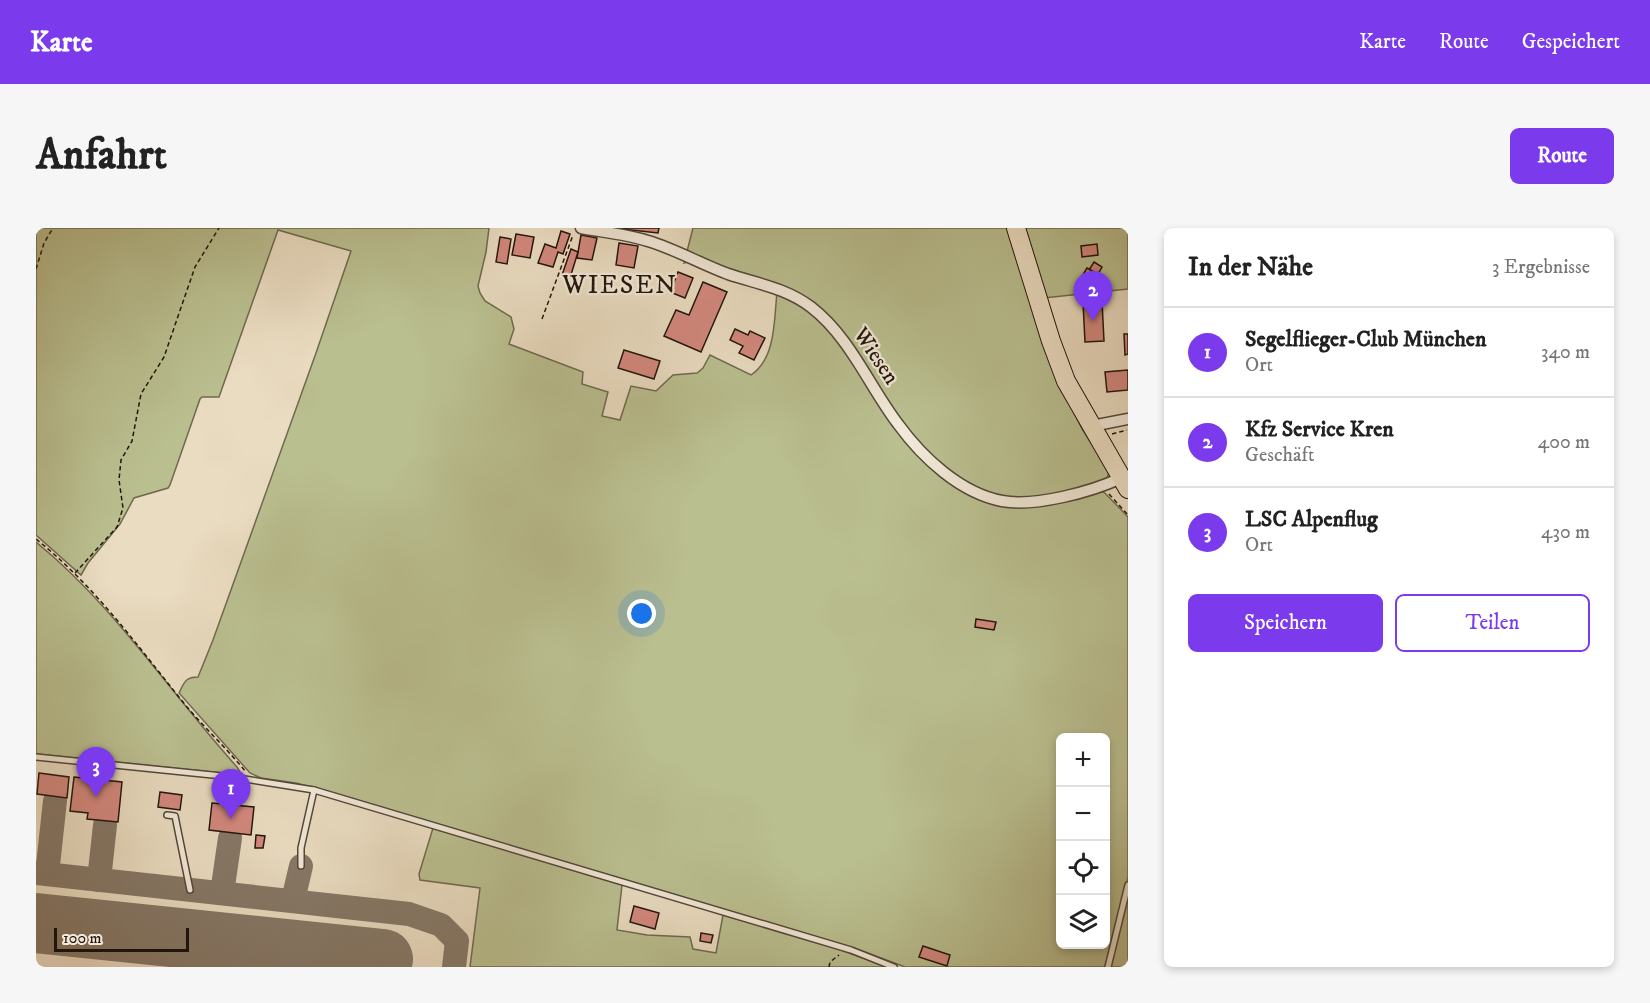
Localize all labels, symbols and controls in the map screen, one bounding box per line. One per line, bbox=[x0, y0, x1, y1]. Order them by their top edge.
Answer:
text: Karte bbox=[30, 25, 93, 60]
text: Karte bbox=[1359, 29, 1406, 55]
text: Route bbox=[1439, 29, 1489, 55]
text: Gespeichert bbox=[1522, 29, 1620, 55]
button: Route bbox=[1510, 128, 1614, 184]
text: Anfahrt bbox=[36, 130, 167, 182]
text: In der Nähe bbox=[1188, 251, 1313, 284]
text: 3 Ergebnisse bbox=[1492, 255, 1590, 280]
district label: WIESEN bbox=[561, 269, 678, 302]
pin: 2 bbox=[1074, 272, 1112, 321]
street label: Wiesen bbox=[847, 322, 905, 390]
text: Segelflieger-Club München bbox=[1245, 326, 1486, 353]
text: 1 bbox=[1204, 340, 1211, 365]
text: 340 m bbox=[1541, 340, 1590, 365]
text: Ort bbox=[1245, 353, 1273, 378]
text: Kfz Service Kren bbox=[1245, 416, 1394, 443]
text: 2 bbox=[1203, 430, 1212, 455]
text: 400 m bbox=[1538, 430, 1590, 455]
text: Geschäft bbox=[1245, 443, 1314, 468]
text: LSC Alpenflug bbox=[1245, 506, 1378, 533]
text: 3 bbox=[1204, 520, 1211, 545]
text: 430 m bbox=[1541, 520, 1590, 545]
text: Ort bbox=[1245, 533, 1273, 558]
button: Speichern bbox=[1188, 594, 1383, 652]
button: Teilen bbox=[1395, 594, 1590, 652]
your location bbox=[627, 599, 656, 628]
map controls bbox=[1056, 733, 1110, 949]
button: + bbox=[1056, 733, 1110, 787]
pin: 3 bbox=[76, 748, 116, 797]
pin: 1 bbox=[212, 770, 250, 819]
button: − bbox=[1056, 787, 1110, 841]
button: locate bbox=[1056, 841, 1110, 895]
button: layers bbox=[1056, 895, 1110, 949]
scale bar bbox=[54, 925, 189, 952]
text: 100 m bbox=[63, 928, 102, 948]

